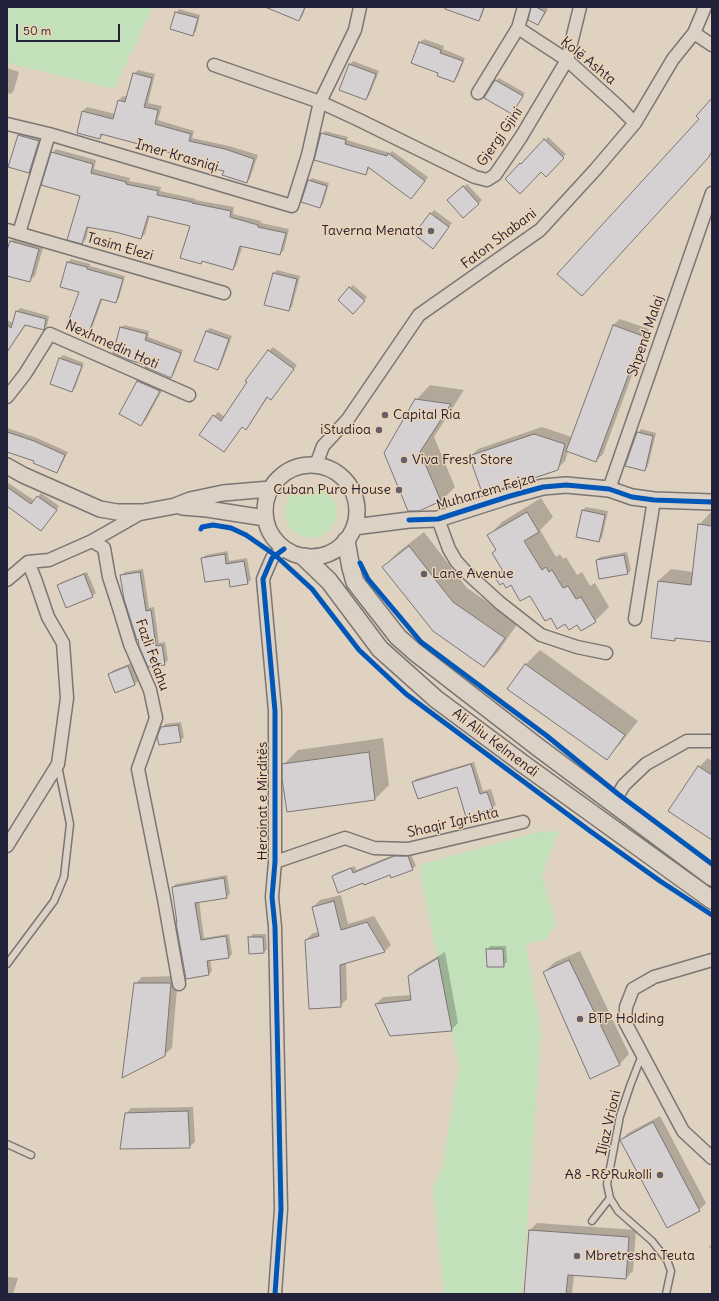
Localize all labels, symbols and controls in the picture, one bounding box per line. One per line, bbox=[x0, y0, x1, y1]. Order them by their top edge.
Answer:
scale bar bbox=[18, 16, 122, 42]
text: 50 m bbox=[23, 23, 51, 38]
street label: Kolë Ashta bbox=[557, 34, 619, 88]
street label: Gjergj Gjini bbox=[474, 104, 526, 170]
street label: Imer Krasniqi bbox=[134, 136, 220, 176]
street label: Faton Shabani bbox=[458, 205, 540, 273]
place label: Taverna Menata bbox=[322, 223, 423, 239]
marker: Taverna Menata bbox=[426, 226, 436, 236]
street label: Tasim Elezi bbox=[85, 230, 155, 264]
street label: Shpend Malaj bbox=[624, 293, 668, 379]
street label: Nexhmedin Hoti bbox=[63, 317, 161, 373]
place label: Capital Ria bbox=[393, 407, 460, 423]
marker: Capital Ria bbox=[380, 410, 390, 420]
place label: iStudioa bbox=[320, 422, 371, 438]
marker: iStudioa bbox=[374, 425, 384, 435]
place label: Viva Fresh Store bbox=[412, 452, 513, 468]
marker: Viva Fresh Store bbox=[399, 455, 409, 465]
street label: Muharrem Fejza bbox=[435, 470, 537, 514]
place label: Cuban Puro House bbox=[273, 482, 391, 498]
marker: Cuban Puro House bbox=[394, 485, 404, 495]
place label: Lane Avenue bbox=[432, 566, 513, 582]
marker: Lane Avenue bbox=[419, 569, 429, 579]
street label: Fazli Fetahu bbox=[131, 617, 173, 693]
street label: Ali Aliu Kelmendi bbox=[449, 705, 541, 781]
street label: Heroinat e Mirditës bbox=[255, 742, 271, 860]
street label: Shaqir Igrishta bbox=[406, 804, 500, 842]
place label: BTP Holding bbox=[588, 1011, 664, 1027]
marker: BTP Holding bbox=[575, 1014, 585, 1024]
street label: Iljaz Vrioni bbox=[593, 1089, 625, 1157]
place label: A8 -R&Rukolli bbox=[565, 1167, 652, 1183]
marker: A8 -R&Rukolli bbox=[655, 1170, 665, 1180]
place label: Mbretresha Teuta bbox=[585, 1248, 695, 1264]
marker: Mbretresha Teuta bbox=[572, 1251, 582, 1261]

